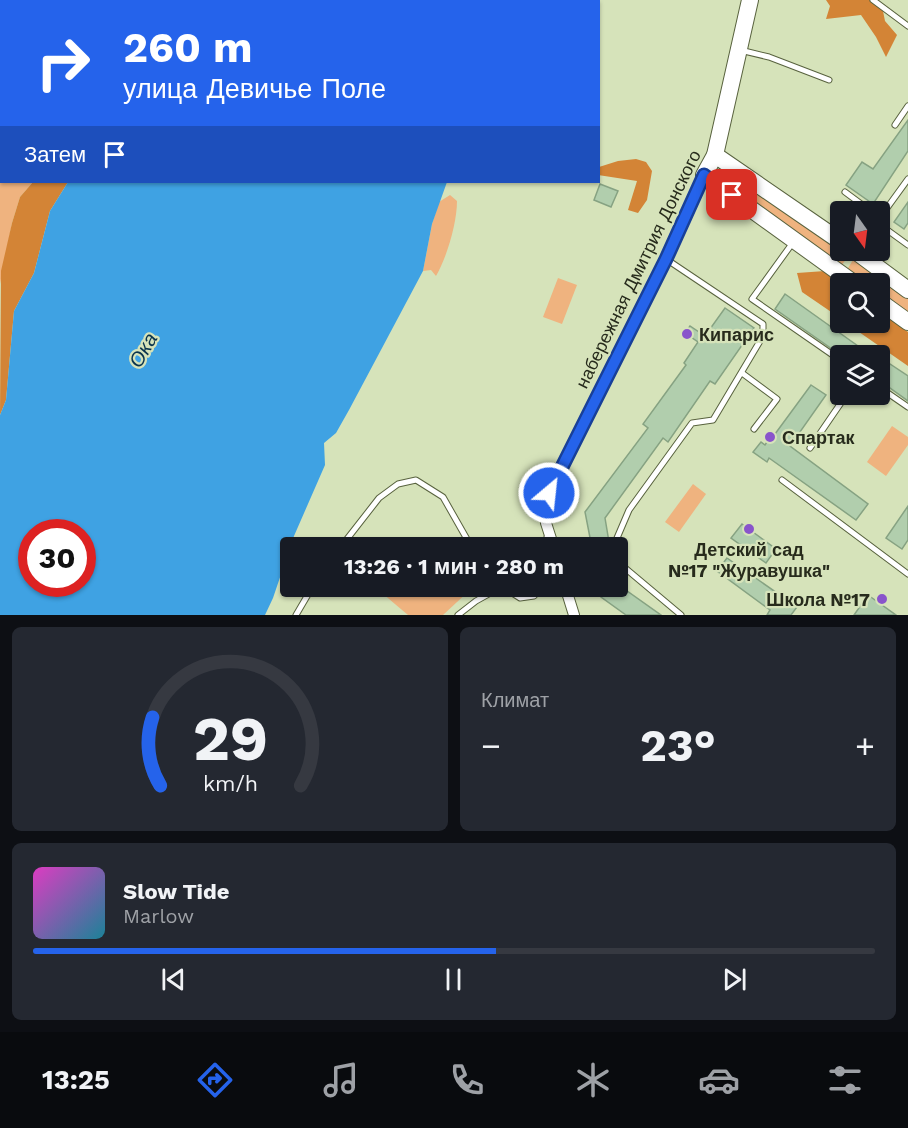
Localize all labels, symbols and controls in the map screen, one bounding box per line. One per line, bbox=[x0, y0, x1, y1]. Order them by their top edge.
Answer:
text: 260 m bbox=[123, 23, 253, 72]
icon: right bbox=[24, 24, 102, 102]
text: улица Девичье Поле bbox=[123, 73, 386, 105]
icon: arrive bbox=[98, 138, 131, 171]
text: Затем bbox=[24, 142, 86, 167]
street label: набережная Дмитрия Донского bbox=[571, 147, 705, 391]
pin bbox=[706, 169, 757, 220]
icon: arrive bbox=[715, 178, 748, 211]
north arrow bbox=[830, 201, 890, 261]
map controls bbox=[830, 201, 890, 405]
button: search bbox=[830, 273, 890, 333]
place label: Кипарис bbox=[699, 324, 774, 345]
marker: Кипарис bbox=[680, 327, 694, 341]
water label: Ока bbox=[124, 328, 162, 372]
button: layers bbox=[830, 345, 890, 405]
place label: Спартак bbox=[782, 427, 855, 448]
marker: Спартак bbox=[763, 430, 777, 444]
position arrow bbox=[517, 461, 581, 525]
speed limit sign: 30 bbox=[18, 519, 96, 597]
marker: Детский сад №17 "Журавушка" bbox=[742, 522, 756, 536]
place label: Детский сад №17 "Журавушка" bbox=[668, 539, 830, 581]
text: 13:26 · 1 мин · 280 m bbox=[344, 554, 564, 579]
place label: Школа №17 bbox=[766, 589, 870, 610]
marker: Школа №17 bbox=[875, 592, 889, 606]
text: Климат bbox=[481, 688, 549, 712]
text: 29 bbox=[192, 702, 268, 775]
text: 23° bbox=[640, 719, 716, 772]
text: − bbox=[481, 726, 501, 765]
text: + bbox=[855, 726, 875, 765]
text: km/h bbox=[202, 771, 258, 796]
text: Slow Tide bbox=[123, 879, 230, 904]
text: Marlow bbox=[123, 904, 194, 928]
icon: previous bbox=[157, 963, 190, 996]
icon: pause bbox=[437, 963, 470, 996]
icon: next bbox=[718, 963, 751, 996]
icon: directions bbox=[194, 1059, 236, 1101]
icon: music bbox=[320, 1059, 362, 1101]
icon: phone bbox=[446, 1059, 488, 1101]
icon: climate bbox=[572, 1059, 614, 1101]
icon: car bbox=[698, 1059, 740, 1101]
icon: filters bbox=[824, 1059, 866, 1101]
text: 13:25 bbox=[42, 1064, 110, 1096]

